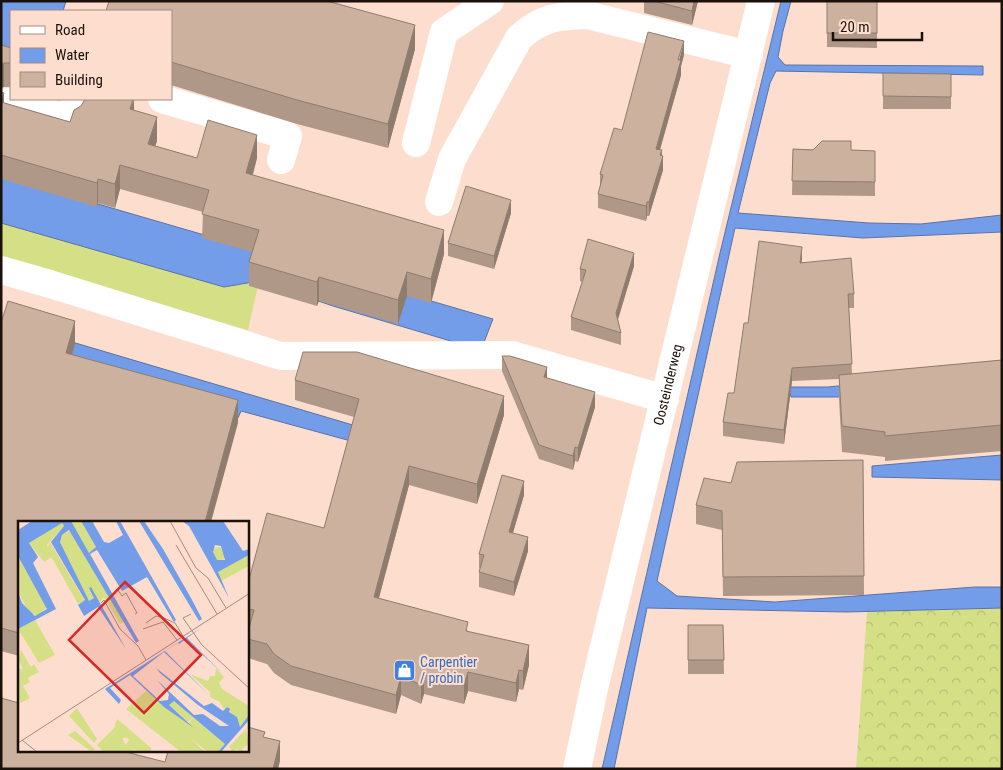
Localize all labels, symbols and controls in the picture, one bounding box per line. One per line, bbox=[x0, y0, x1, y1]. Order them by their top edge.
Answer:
legend bbox=[10, 10, 172, 100]
scale bar bbox=[833, 10, 922, 42]
text: 20 m bbox=[840, 18, 870, 36]
text: Road bbox=[55, 21, 85, 39]
text: Water bbox=[55, 46, 90, 64]
text: Building bbox=[55, 71, 103, 89]
street label: Oosteinderweg bbox=[650, 342, 685, 427]
inset map bbox=[18, 521, 249, 752]
place label: Carpentier / probin bbox=[420, 654, 477, 686]
shop icon: Carpentier / probin bbox=[392, 658, 416, 682]

